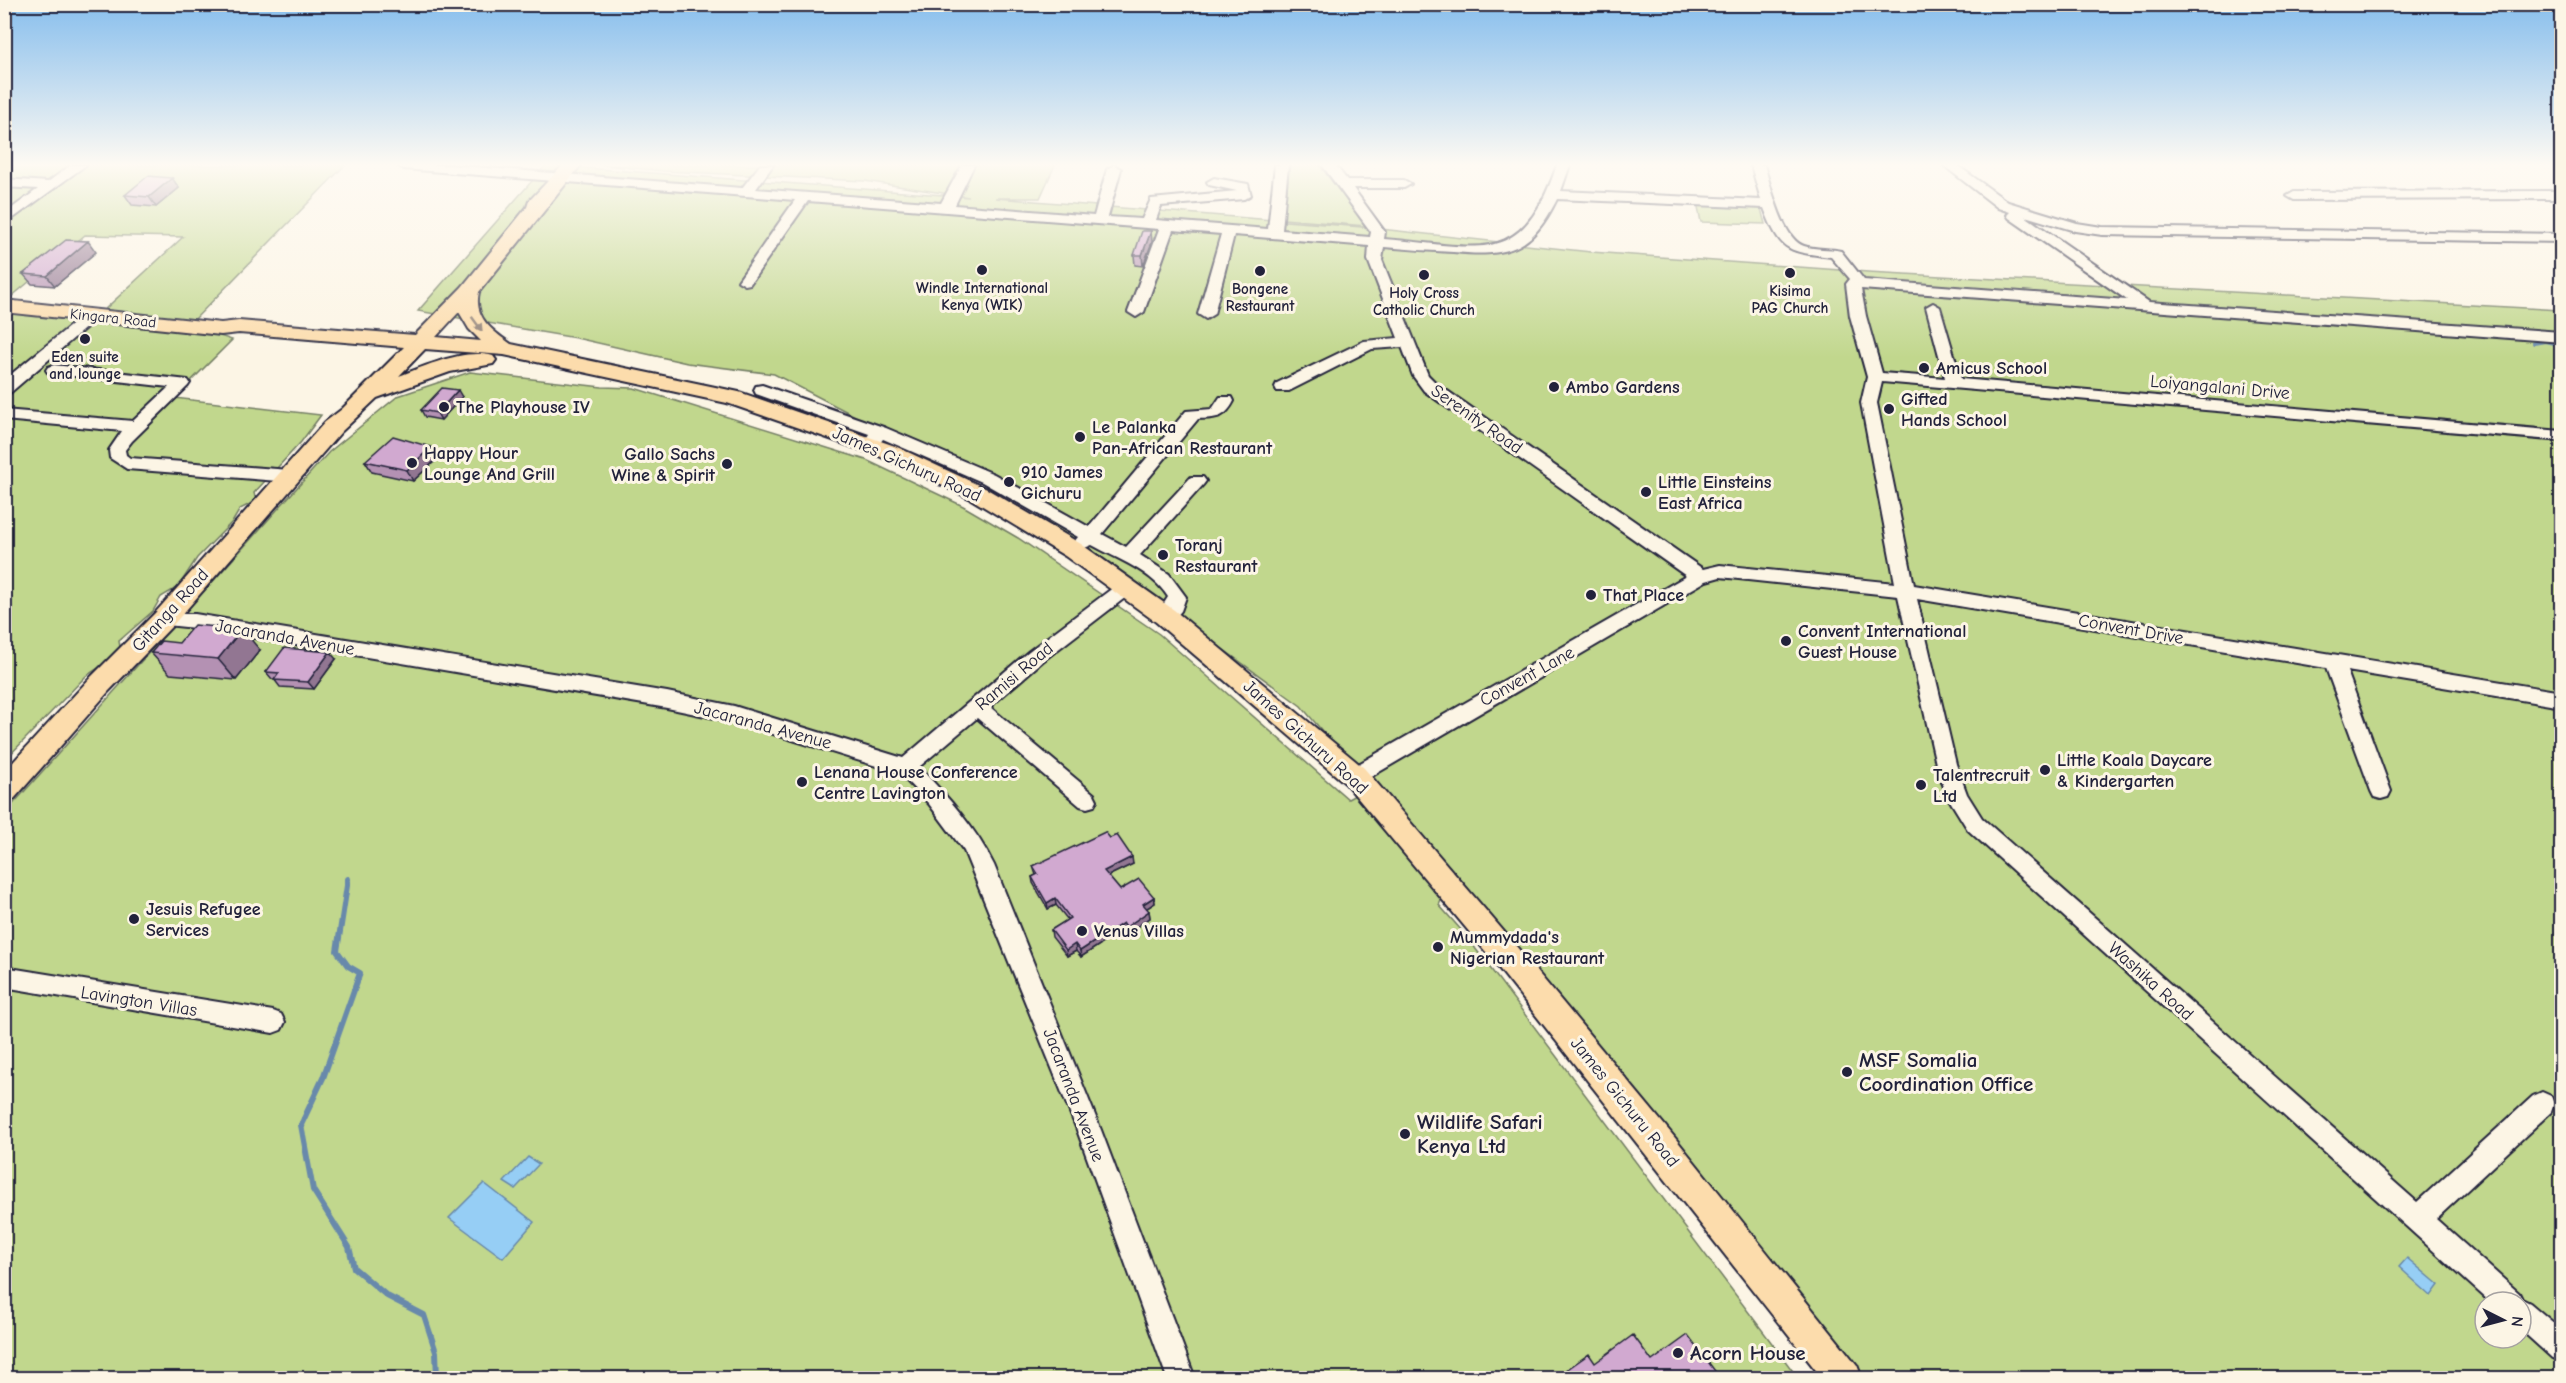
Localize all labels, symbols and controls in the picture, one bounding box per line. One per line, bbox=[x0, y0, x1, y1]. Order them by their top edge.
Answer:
marker: Windle International Kenya (WIK) bbox=[975, 263, 989, 277]
marker: Bongene Restaurant bbox=[1253, 264, 1267, 278]
marker: Kisima PAG Church bbox=[1783, 266, 1797, 280]
marker: Holy Cross Catholic Church bbox=[1417, 268, 1431, 282]
place label: Windle International Kenya (WIK) bbox=[916, 279, 1048, 314]
place label: Bongene Restaurant bbox=[1226, 280, 1295, 315]
place label: Kisima PAG Church bbox=[1752, 282, 1829, 317]
place label: Holy Cross Catholic Church bbox=[1373, 284, 1475, 319]
street label: Kingara Road bbox=[69, 305, 157, 331]
one-way arrow bbox=[471, 316, 483, 332]
marker: Eden suite and lounge bbox=[78, 332, 92, 346]
place label: Eden suite and lounge bbox=[49, 348, 121, 383]
place label: Amicus School bbox=[1936, 358, 2047, 379]
marker: Amicus School bbox=[1917, 361, 1931, 375]
street label: Loiyangalani Drive bbox=[2149, 371, 2291, 404]
place label: Ambo Gardens bbox=[1566, 377, 1680, 398]
street label: Serenity Road bbox=[1427, 380, 1527, 459]
marker: Ambo Gardens bbox=[1547, 380, 1561, 394]
place label: Gifted Hands School bbox=[1901, 389, 2007, 431]
place label: The Playhouse IV bbox=[456, 397, 590, 418]
marker: The Playhouse IV bbox=[437, 400, 451, 414]
marker: Gifted Hands School bbox=[1882, 402, 1896, 416]
place label: Le Palanka Pan-African Restaurant bbox=[1092, 417, 1273, 459]
street label: James Gichuru Road bbox=[829, 422, 984, 507]
marker: Le Palanka Pan-African Restaurant bbox=[1073, 430, 1087, 444]
place label: Happy Hour Lounge And Grill bbox=[424, 443, 555, 485]
place label: Gallo Sachs Wine & Spirit bbox=[612, 444, 716, 486]
marker: Happy Hour Lounge And Grill bbox=[405, 456, 419, 470]
marker: Gallo Sachs Wine & Spirit bbox=[720, 457, 734, 471]
place label: 910 James Gichuru bbox=[1021, 462, 1103, 504]
place label: Little Einsteins East Africa bbox=[1658, 472, 1772, 514]
marker: 910 James Gichuru bbox=[1002, 475, 1016, 489]
marker: Little Einsteins East Africa bbox=[1639, 485, 1653, 499]
place label: Toranj Restaurant bbox=[1175, 535, 1259, 577]
marker: Toranj Restaurant bbox=[1156, 548, 1170, 562]
street label: Gitanga Road bbox=[128, 564, 213, 656]
place label: That Place bbox=[1603, 585, 1684, 606]
marker: That Place bbox=[1584, 588, 1598, 602]
street label: Convent Drive bbox=[2077, 610, 2185, 649]
street label: Jacaranda Avenue bbox=[214, 615, 356, 660]
place label: Convent International Guest House bbox=[1798, 621, 1966, 663]
marker: Convent International Guest House bbox=[1779, 634, 1793, 648]
street label: Ramisi Road bbox=[971, 638, 1058, 715]
street label: Convent Lane bbox=[1476, 642, 1578, 711]
street label: James Gichuru Road bbox=[1239, 676, 1372, 799]
street label: Jacaranda Avenue bbox=[692, 697, 834, 754]
place label: Little Koala Daycare & Kindergarten bbox=[2057, 750, 2212, 792]
place label: Lenana House Conference Centre Lavington bbox=[814, 762, 1018, 804]
marker: Little Koala Daycare & Kindergarten bbox=[2038, 763, 2052, 777]
place label: Talentrecruit Ltd bbox=[1933, 765, 2031, 807]
marker: Lenana House Conference Centre Lavington bbox=[795, 775, 809, 789]
marker: Talentrecruit Ltd bbox=[1914, 778, 1928, 792]
place label: Jesuis Refugee Services bbox=[146, 899, 261, 941]
marker: Jesuis Refugee Services bbox=[127, 912, 141, 926]
place label: Venus Villas bbox=[1094, 921, 1184, 942]
marker: Venus Villas bbox=[1075, 924, 1089, 938]
place label: Mummydada's Nigerian Restaurant bbox=[1450, 927, 1605, 969]
street label: Washika Road bbox=[2104, 938, 2198, 1025]
marker: Mummydada's Nigerian Restaurant bbox=[1431, 940, 1445, 954]
street label: Lavington Villas bbox=[79, 982, 199, 1021]
street label: Jacaranda Avenue bbox=[1038, 1026, 1109, 1165]
street label: James Gichuru Road bbox=[1566, 1033, 1683, 1171]
place label: MSF Somalia Coordination Office bbox=[1859, 1048, 2033, 1096]
marker: MSF Somalia Coordination Office bbox=[1840, 1065, 1854, 1079]
place label: Wildlife Safari Kenya Ltd bbox=[1417, 1110, 1543, 1158]
marker: Wildlife Safari Kenya Ltd bbox=[1398, 1127, 1412, 1141]
north arrow bbox=[2473, 1290, 2533, 1350]
text: N bbox=[2507, 1315, 2526, 1328]
place label: Acorn House bbox=[1690, 1341, 1806, 1365]
marker: Acorn House bbox=[1671, 1346, 1685, 1360]

